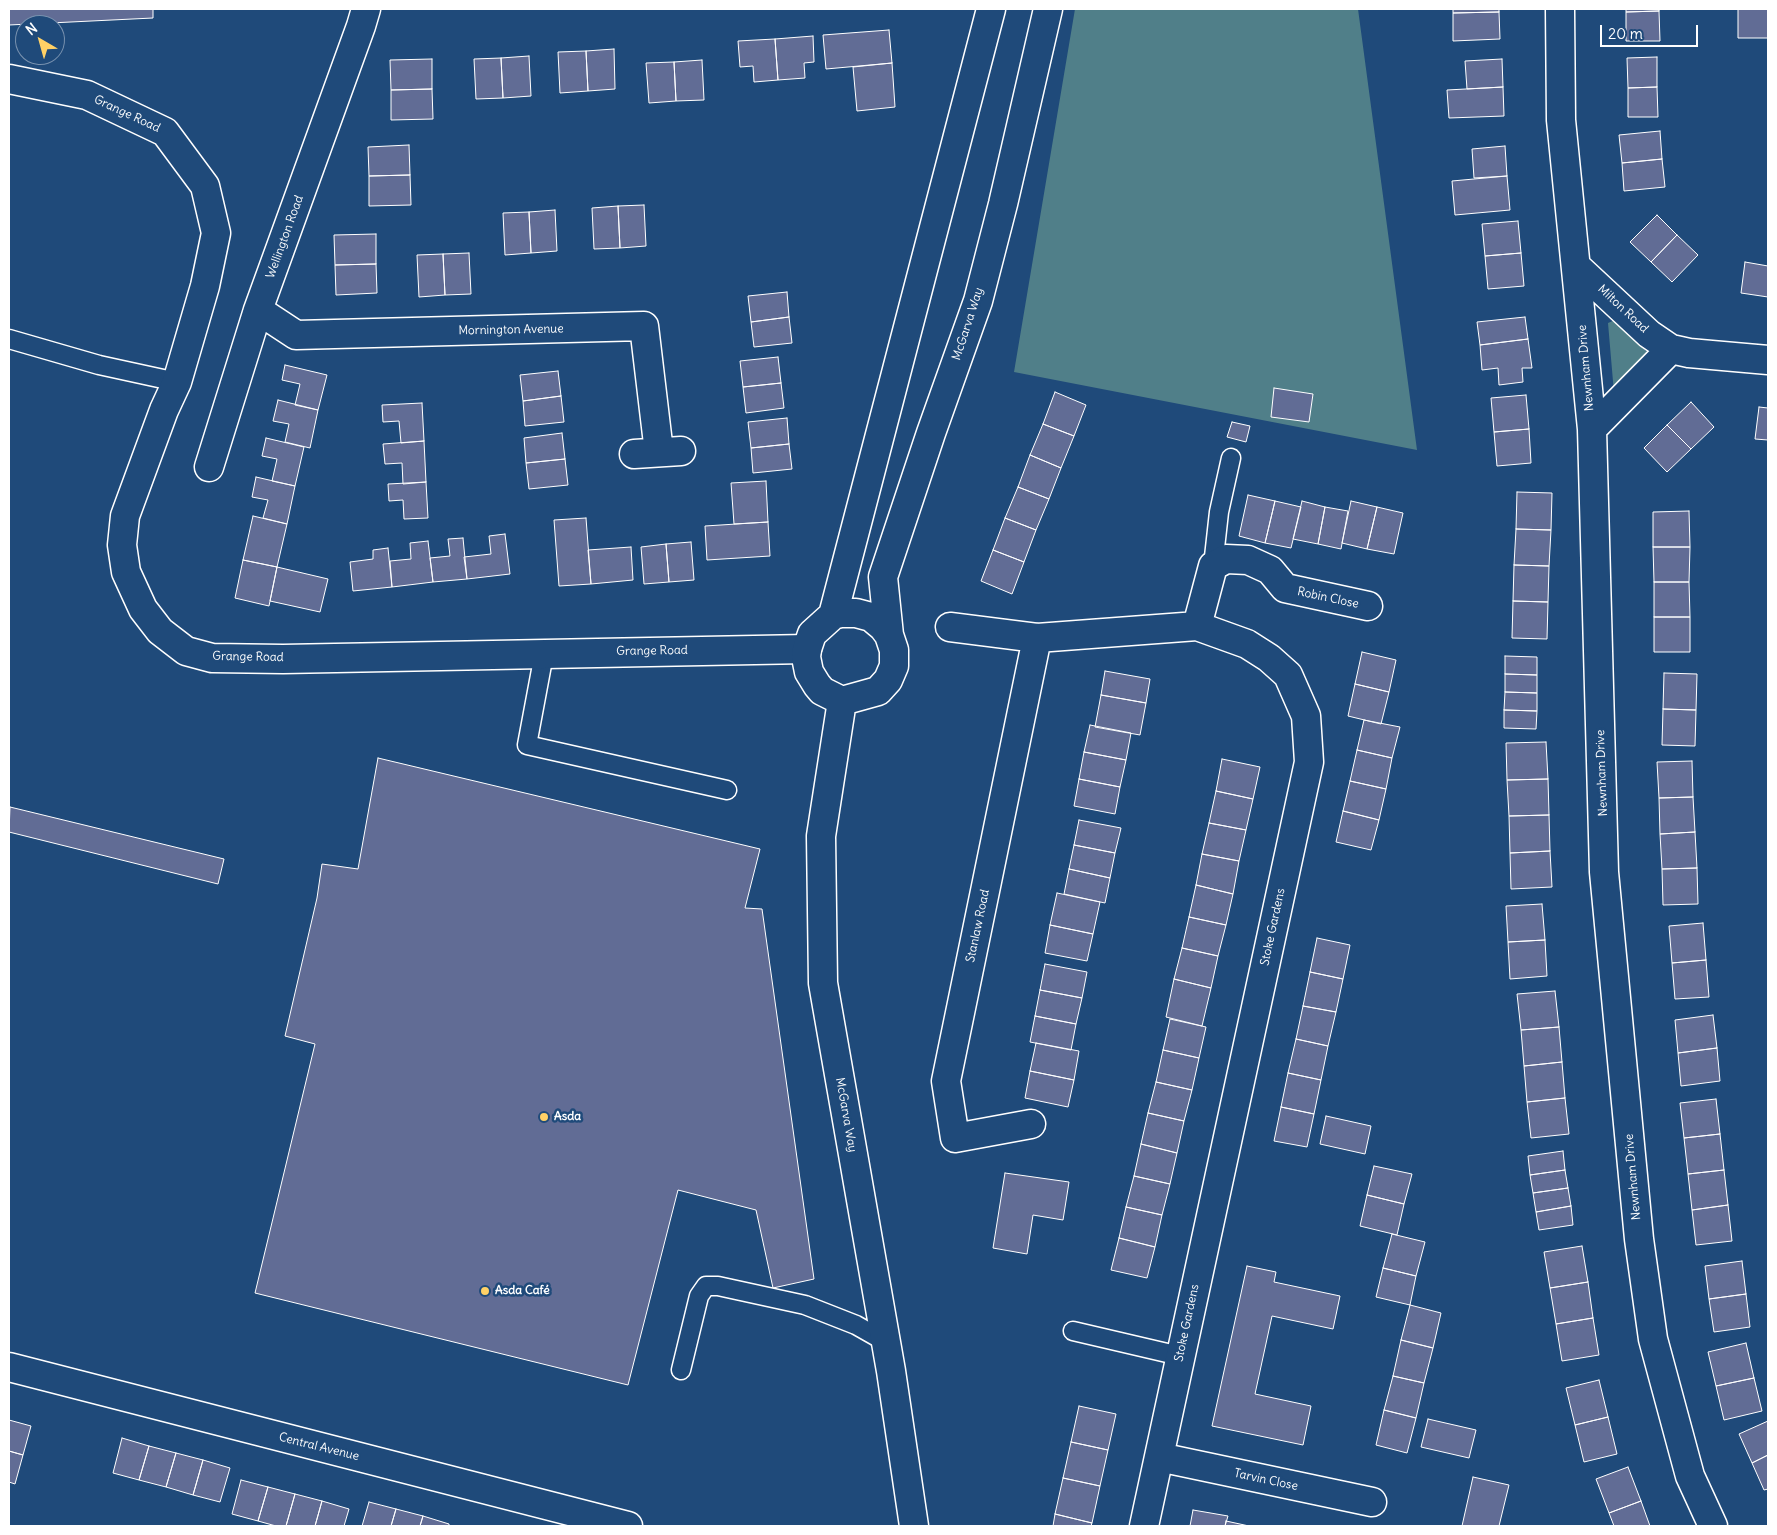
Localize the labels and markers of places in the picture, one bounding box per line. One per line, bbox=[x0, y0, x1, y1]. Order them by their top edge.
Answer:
place label: Asda bbox=[554, 1110, 581, 1124]
marker: Asda bbox=[538, 1111, 550, 1123]
place label: Asda Café bbox=[495, 1284, 550, 1298]
marker: Asda Café bbox=[479, 1285, 491, 1297]

